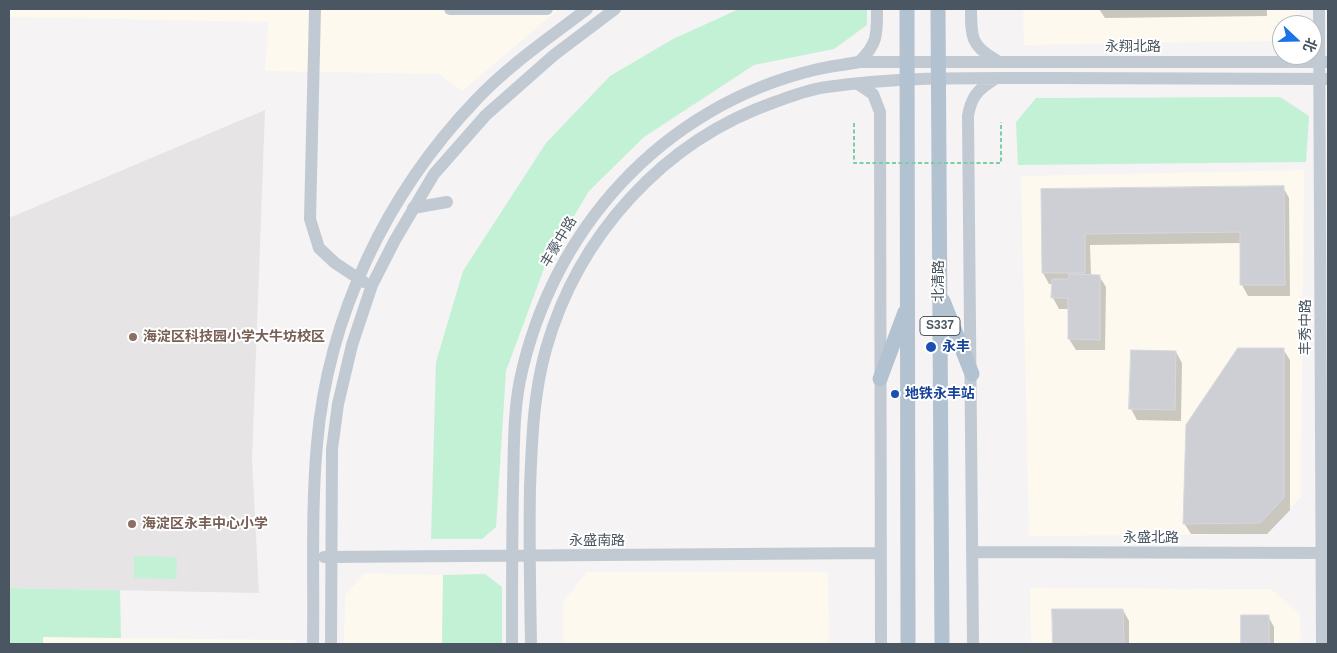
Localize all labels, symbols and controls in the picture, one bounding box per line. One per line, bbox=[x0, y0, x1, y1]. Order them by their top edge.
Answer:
north arrow bbox=[1272, 15, 1322, 65]
text: 北 bbox=[1300, 36, 1320, 54]
street label: 永翔北路 bbox=[1105, 39, 1161, 55]
street label: 丰豪中路 bbox=[537, 214, 581, 270]
street label: 北清路 bbox=[931, 260, 947, 302]
street label: 丰秀中路 bbox=[1298, 299, 1314, 355]
road number: S337 bbox=[920, 316, 960, 336]
place label: 海淀区科技园小学大牛坊校区 bbox=[143, 329, 325, 345]
marker: 海淀区科技园小学大牛坊校区 bbox=[127, 331, 139, 343]
place label: 永丰 bbox=[942, 339, 970, 355]
marker: 永丰 bbox=[924, 340, 938, 354]
place label: 地铁永丰站 bbox=[905, 386, 975, 402]
marker: 地铁永丰站 bbox=[889, 388, 901, 400]
place label: 海淀区永丰中心小学 bbox=[142, 516, 268, 532]
marker: 海淀区永丰中心小学 bbox=[126, 518, 138, 530]
street label: 永盛北路 bbox=[1123, 530, 1179, 546]
street label: 永盛南路 bbox=[569, 533, 625, 549]

